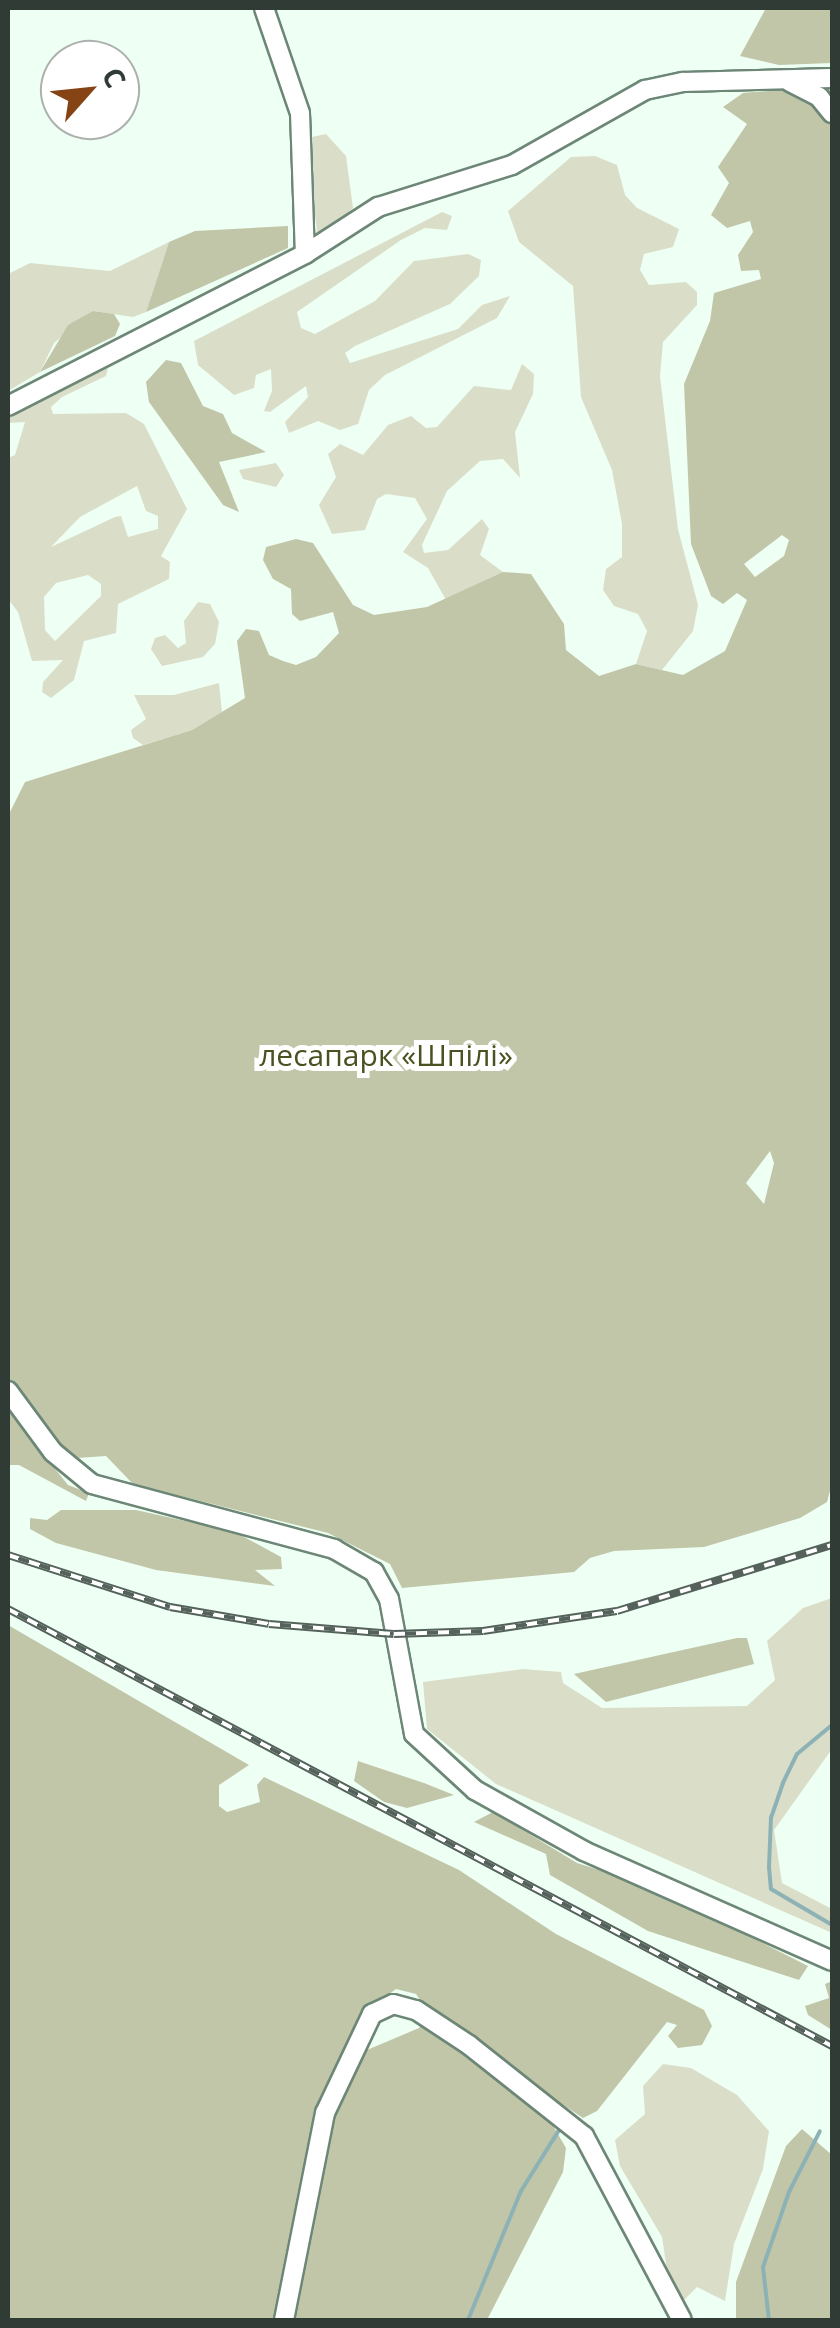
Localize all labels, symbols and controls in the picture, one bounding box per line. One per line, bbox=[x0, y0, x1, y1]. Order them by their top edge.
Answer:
north arrow bbox=[40, 40, 140, 140]
text: С bbox=[94, 61, 136, 94]
park label: лесапарк «Шпілі» bbox=[259, 1037, 513, 1073]

